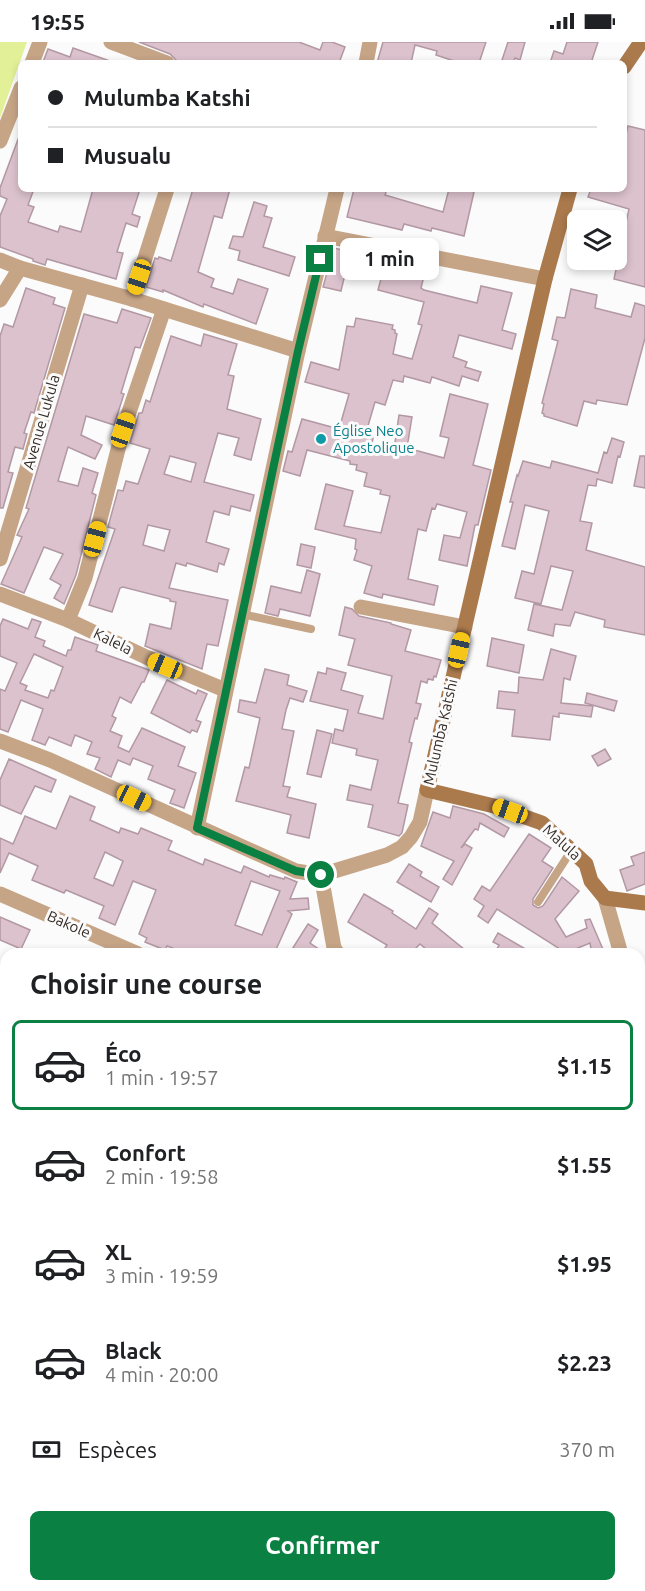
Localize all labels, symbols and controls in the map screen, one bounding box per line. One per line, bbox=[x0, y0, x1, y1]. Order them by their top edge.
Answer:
text: 19:55 bbox=[30, 9, 85, 34]
text: Mulumba Katshi bbox=[84, 85, 251, 110]
text: Musualu bbox=[84, 143, 171, 168]
map controls bbox=[567, 210, 627, 270]
button: layers bbox=[567, 210, 627, 270]
callout: 1 min bbox=[341, 238, 440, 280]
route end bbox=[306, 245, 333, 272]
text: 1 min bbox=[364, 247, 415, 270]
car bbox=[125, 257, 153, 297]
street label: Avenue Lukula bbox=[19, 373, 63, 471]
car bbox=[109, 410, 137, 450]
place label: Église Neo Apostolique bbox=[333, 422, 415, 456]
marker: Église Neo Apostolique bbox=[314, 432, 328, 446]
car bbox=[82, 519, 108, 559]
street label: Kalela bbox=[91, 624, 135, 658]
car bbox=[446, 630, 472, 670]
car bbox=[145, 651, 185, 681]
street label: Mulumba Katshi bbox=[420, 677, 460, 787]
car bbox=[114, 782, 154, 814]
car bbox=[490, 796, 530, 826]
street label: Malula bbox=[540, 821, 584, 863]
route start bbox=[307, 861, 334, 888]
street label: Bakole bbox=[45, 907, 93, 941]
text: Choisir une course bbox=[30, 969, 262, 999]
icon: car bbox=[33, 1038, 87, 1092]
text: Éco bbox=[105, 1041, 142, 1066]
text: $1.15 bbox=[557, 1053, 612, 1078]
text: 1 min · 19:57 bbox=[105, 1066, 219, 1089]
icon: car bbox=[33, 1137, 87, 1191]
text: Confort bbox=[105, 1140, 186, 1165]
text: $1.55 bbox=[557, 1152, 612, 1177]
text: 2 min · 19:58 bbox=[105, 1165, 219, 1188]
icon: car bbox=[33, 1236, 87, 1290]
text: XL bbox=[105, 1239, 132, 1264]
text: $1.95 bbox=[557, 1251, 612, 1276]
text: 3 min · 19:59 bbox=[105, 1264, 219, 1287]
icon: car bbox=[33, 1335, 87, 1389]
text: Black bbox=[105, 1338, 162, 1363]
text: $2.23 bbox=[557, 1350, 612, 1375]
text: 4 min · 20:00 bbox=[105, 1363, 219, 1386]
icon: cash bbox=[30, 1433, 63, 1466]
text: Espèces bbox=[78, 1437, 157, 1462]
text: 370 m bbox=[559, 1438, 615, 1461]
button: Confirmer bbox=[30, 1511, 615, 1580]

